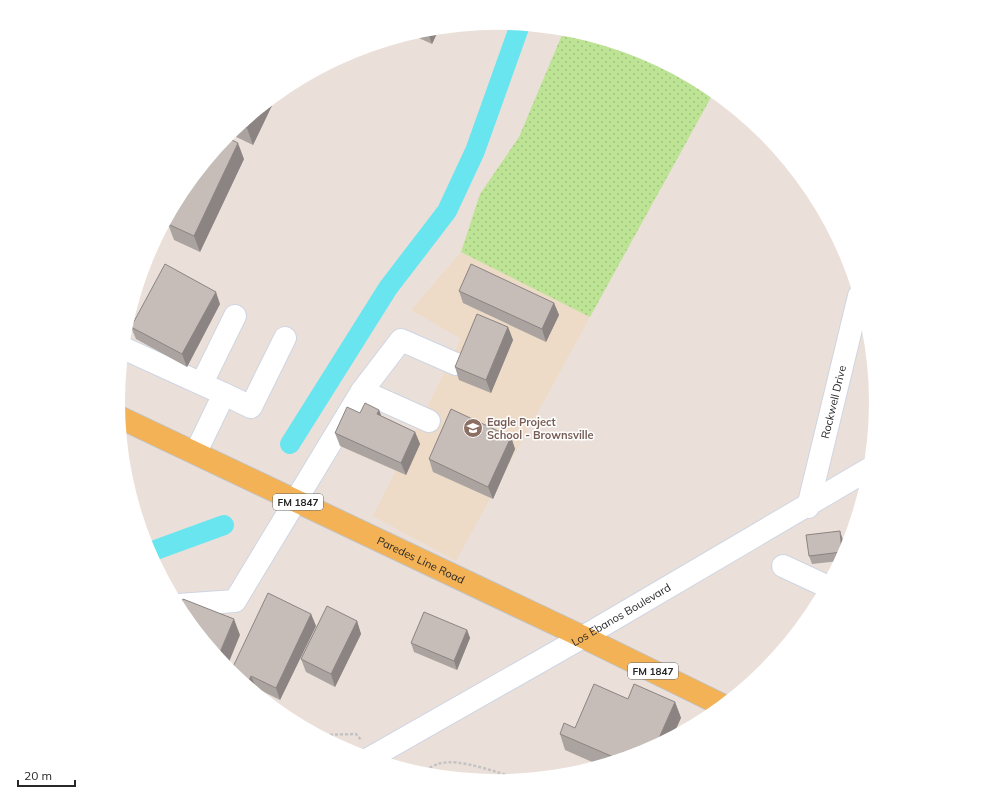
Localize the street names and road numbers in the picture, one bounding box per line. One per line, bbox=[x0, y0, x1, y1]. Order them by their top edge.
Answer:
street label: Rockwell Drive bbox=[818, 364, 849, 440]
road number: FM 1847 bbox=[273, 494, 323, 510]
street label: Paredes Line Road bbox=[375, 533, 467, 587]
street label: Los Ebanos Boulevard bbox=[569, 580, 673, 649]
road number: FM 1847 bbox=[628, 663, 678, 679]

